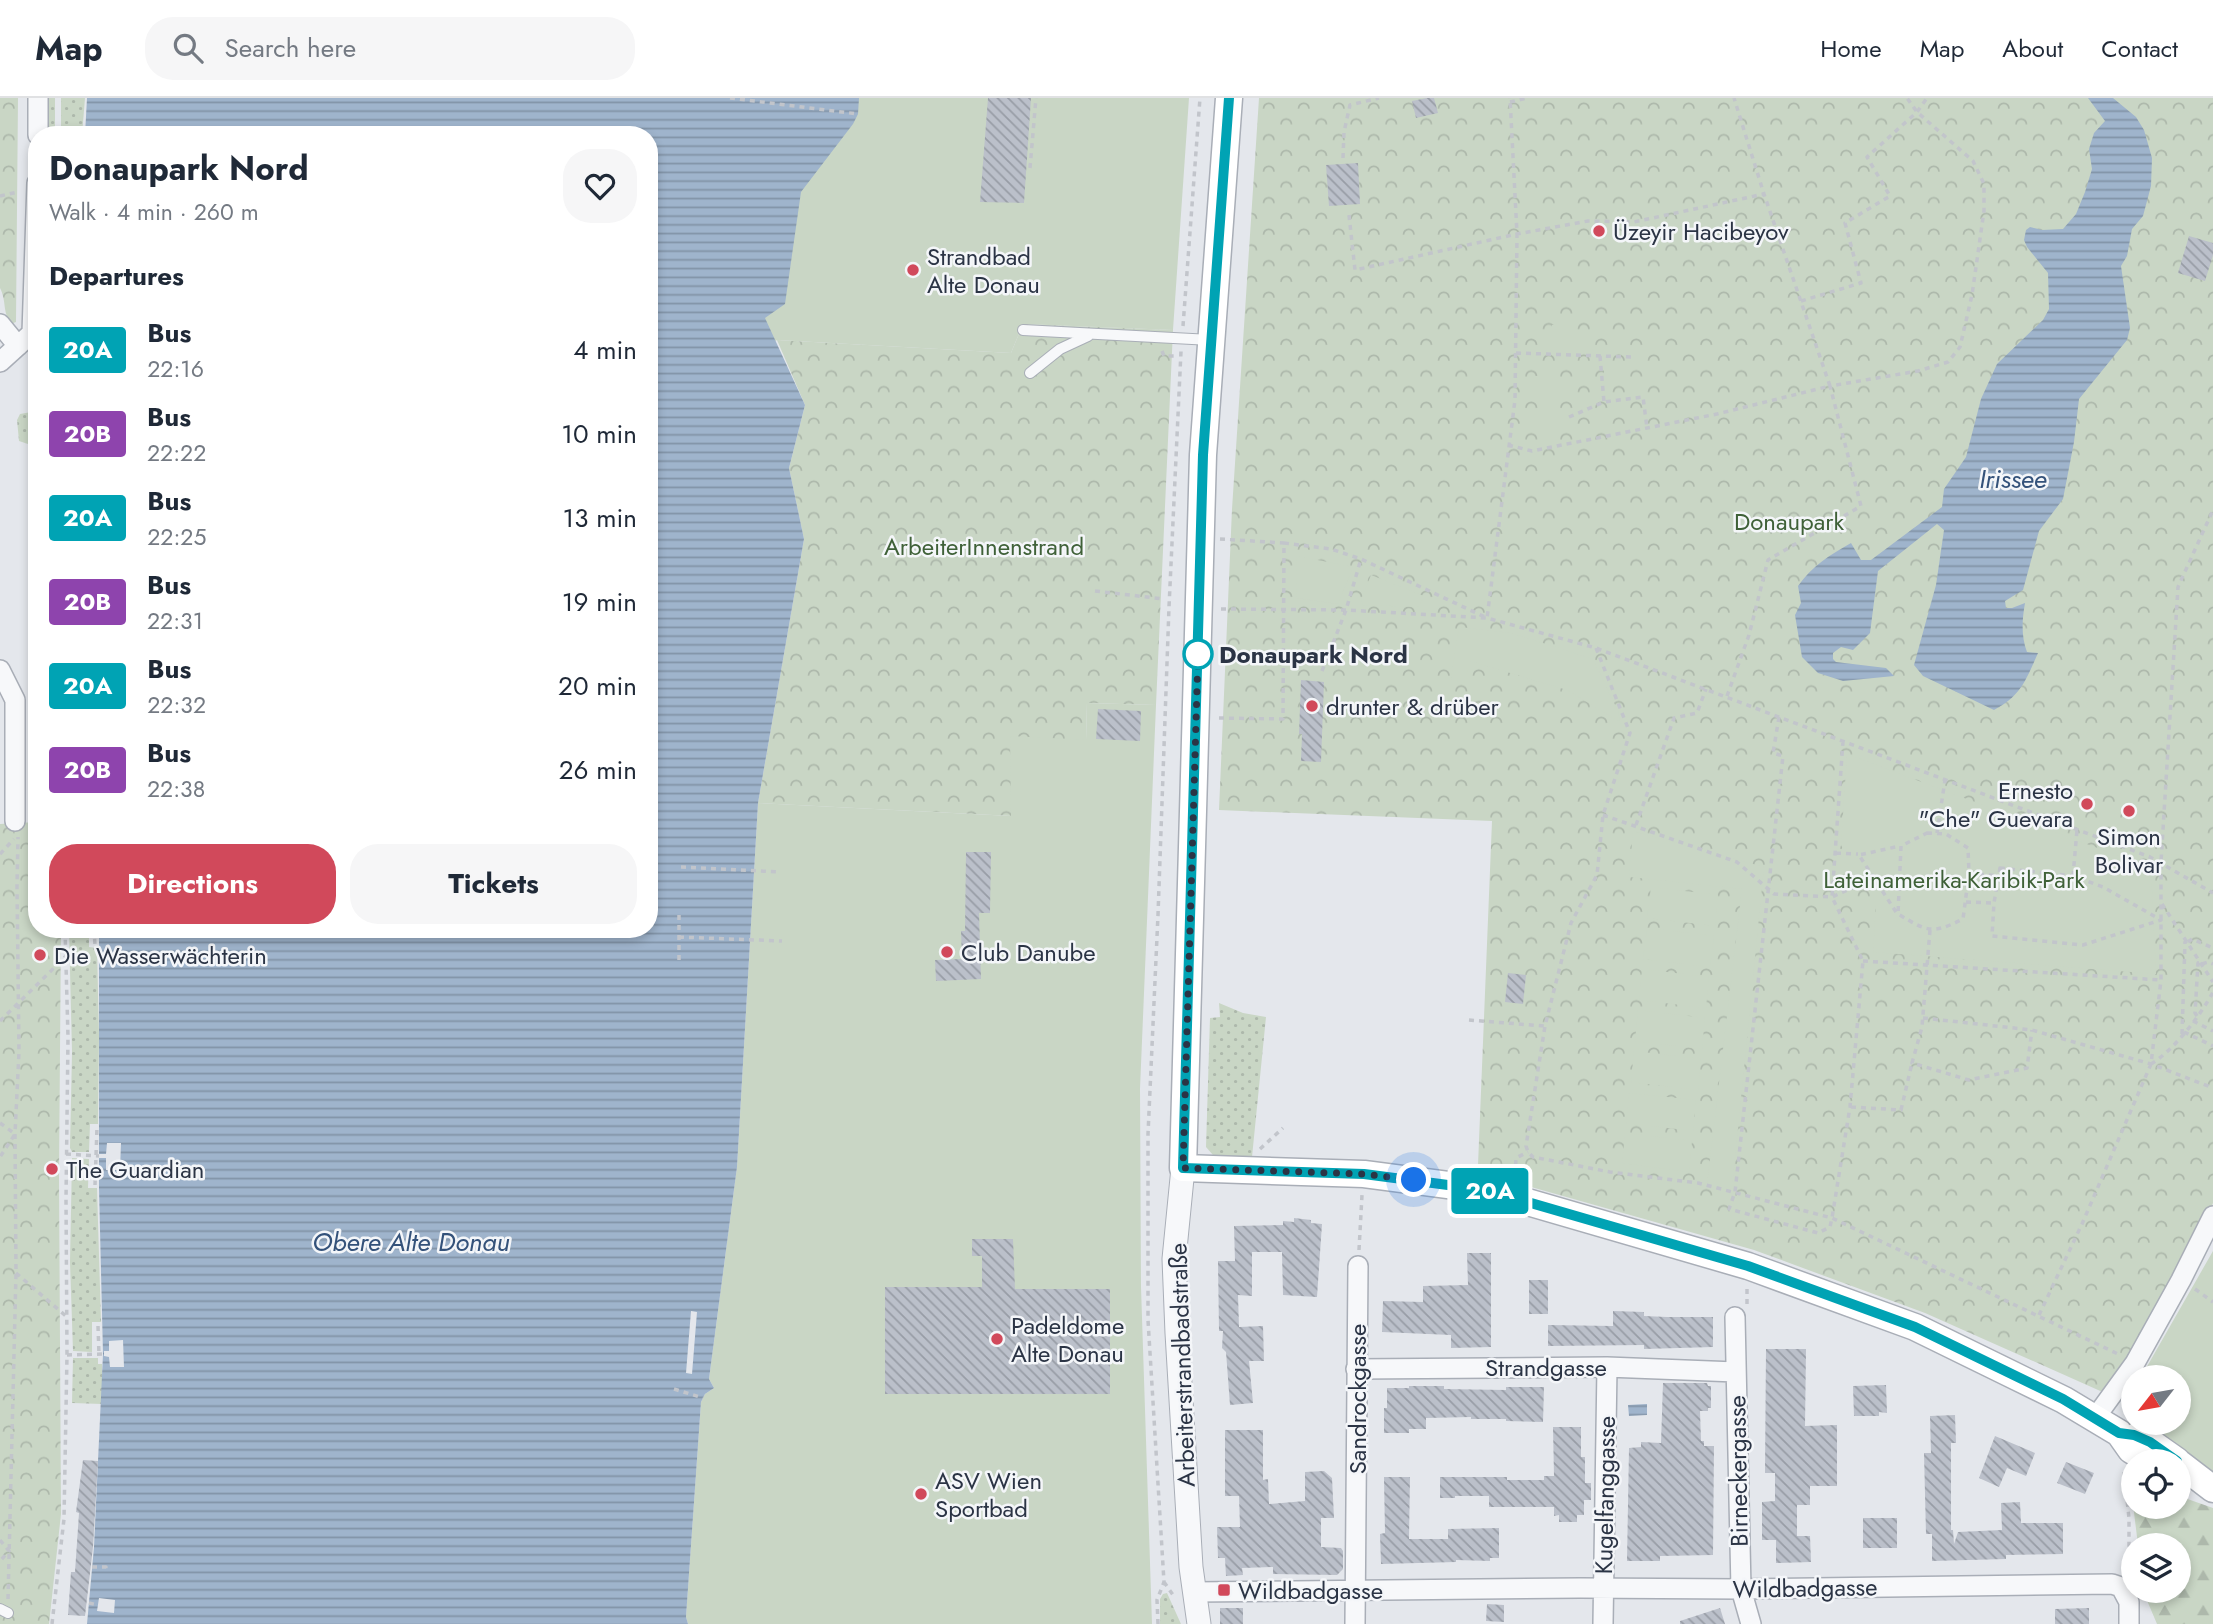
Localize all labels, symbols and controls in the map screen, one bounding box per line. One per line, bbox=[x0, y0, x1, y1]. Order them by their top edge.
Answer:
search box bbox=[145, 17, 635, 80]
text: Map bbox=[35, 25, 103, 72]
icon: search bbox=[169, 29, 207, 67]
text: Search here bbox=[225, 29, 356, 67]
text: Home bbox=[1820, 31, 1882, 66]
text: Map bbox=[1920, 31, 1964, 66]
text: About bbox=[2002, 31, 2063, 66]
text: Contact bbox=[2101, 31, 2178, 66]
text: Donaupark Nord bbox=[49, 145, 309, 192]
button: heart bbox=[563, 149, 637, 223]
text: Walk · 4 min · 260 m bbox=[49, 195, 259, 229]
place label: Üzeyir Hacibeyov bbox=[1613, 214, 1789, 249]
marker: Üzeyir Hacibeyov bbox=[1591, 223, 1607, 239]
place label: Strandbad Alte Donau bbox=[927, 239, 1040, 302]
text: Departures bbox=[49, 257, 184, 295]
marker: Strandbad Alte Donau bbox=[905, 262, 921, 278]
text: Bus bbox=[147, 314, 191, 352]
text: 4 min bbox=[573, 331, 637, 369]
text: 20A bbox=[63, 332, 112, 367]
text: 22:16 bbox=[147, 352, 204, 386]
text: Bus bbox=[147, 398, 191, 436]
text: 10 min bbox=[561, 415, 637, 453]
text: 20B bbox=[64, 416, 111, 451]
text: 22:22 bbox=[147, 436, 206, 470]
water label: Irissee bbox=[1979, 460, 2047, 498]
text: Bus bbox=[147, 482, 191, 520]
text: 13 min bbox=[563, 499, 637, 537]
text: 20A bbox=[63, 500, 112, 535]
park label: Donaupark bbox=[1734, 504, 1845, 539]
text: 22:25 bbox=[147, 520, 206, 554]
park label: ArbeiterInnenstrand bbox=[884, 529, 1084, 564]
text: Bus bbox=[147, 566, 191, 604]
text: 19 min bbox=[562, 583, 637, 621]
text: 20B bbox=[64, 584, 111, 619]
text: 22:31 bbox=[147, 604, 203, 638]
place label: Donaupark Nord bbox=[1219, 637, 1408, 672]
marker: Donaupark Nord bbox=[1183, 639, 1213, 669]
text: Bus bbox=[147, 650, 191, 688]
text: 20 min bbox=[558, 667, 637, 705]
text: 20A bbox=[63, 668, 112, 703]
text: 22:32 bbox=[147, 688, 206, 722]
place label: drunter & drüber bbox=[1326, 689, 1500, 724]
marker: drunter & drüber bbox=[1304, 698, 1320, 714]
text: Bus bbox=[147, 734, 191, 772]
text: 26 min bbox=[559, 751, 637, 789]
text: 20B bbox=[64, 752, 111, 787]
text: 22:38 bbox=[147, 772, 205, 806]
place label: Ernesto "Che" Guevara bbox=[1918, 773, 2073, 836]
marker: Ernesto "Che" Guevara bbox=[2079, 796, 2095, 812]
marker: Simon Bolivar bbox=[2121, 803, 2137, 819]
place label: Simon Bolivar bbox=[2095, 819, 2164, 882]
button: Directions bbox=[49, 844, 336, 924]
button: Tickets bbox=[350, 844, 637, 924]
park label: Lateinamerika-Karibik-Park bbox=[1823, 862, 2085, 897]
place label: Club Danube bbox=[961, 935, 1096, 970]
place label: Die Wasserwächterin bbox=[54, 938, 267, 973]
marker: Club Danube bbox=[939, 944, 955, 960]
marker: Die Wasserwächterin bbox=[32, 947, 48, 963]
place label: The Guardian bbox=[66, 1152, 204, 1187]
marker: The Guardian bbox=[44, 1161, 60, 1177]
your location bbox=[1396, 1162, 1431, 1197]
line badge: 20A bbox=[1450, 1168, 1530, 1214]
text: 20A bbox=[1465, 1173, 1515, 1208]
water label: Obere Alte Donau bbox=[312, 1223, 510, 1261]
street label: Arbeiterstrandbadstraße bbox=[1160, 1242, 1204, 1488]
place label: Padeldome Alte Donau bbox=[1011, 1308, 1124, 1371]
street label: Sandrockgasse bbox=[1340, 1324, 1375, 1474]
marker: Padeldome Alte Donau bbox=[989, 1331, 1005, 1347]
street label: Strandgasse bbox=[1485, 1350, 1607, 1385]
north arrow bbox=[2121, 1365, 2191, 1435]
map controls bbox=[2121, 1365, 2191, 1603]
street label: Birneckergasse bbox=[1719, 1395, 1757, 1547]
street label: Kugelfanggasse bbox=[1586, 1415, 1624, 1575]
button: locate bbox=[2121, 1449, 2191, 1519]
place label: ASV Wien Sportbad bbox=[935, 1463, 1042, 1526]
marker: ASV Wien Sportbad bbox=[913, 1486, 929, 1502]
button: layers bbox=[2121, 1533, 2191, 1603]
street label: Wildbadgasse bbox=[1732, 1569, 1878, 1607]
place label: Wildbadgasse bbox=[1238, 1573, 1383, 1608]
marker: Wildbadgasse bbox=[1216, 1582, 1232, 1598]

